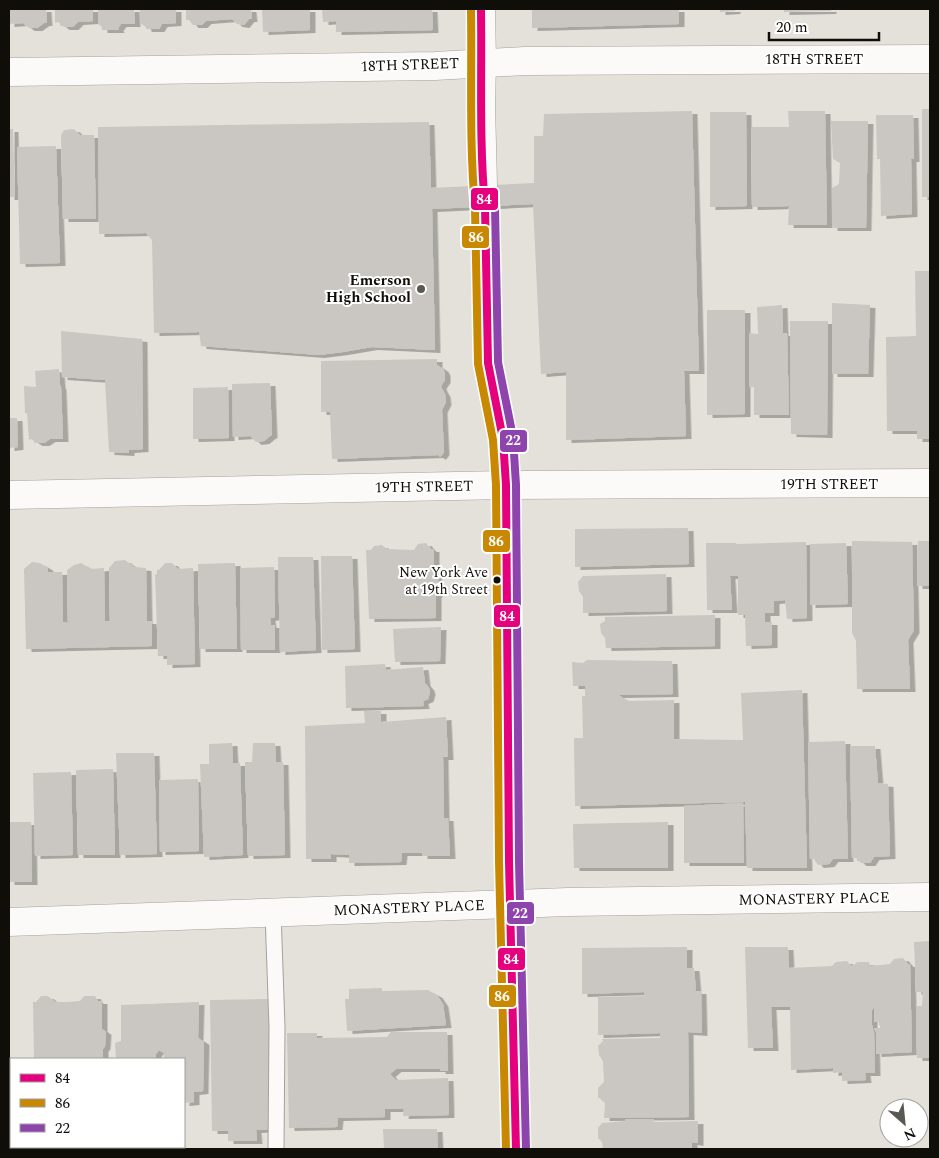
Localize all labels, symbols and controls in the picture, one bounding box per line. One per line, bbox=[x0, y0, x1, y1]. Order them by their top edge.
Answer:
scale bar bbox=[769, 10, 879, 42]
text: 20 m bbox=[776, 16, 808, 39]
street label: 18TH STREET bbox=[765, 48, 863, 71]
street label: 18TH STREET bbox=[360, 52, 460, 78]
line badge: 84 bbox=[470, 187, 499, 211]
text: 84 bbox=[476, 189, 492, 210]
line badge: 86 bbox=[461, 225, 490, 249]
text: 86 bbox=[468, 227, 484, 248]
place label: Emerson High School bbox=[326, 269, 411, 309]
marker: Emerson High School bbox=[415, 283, 427, 295]
line badge: 22 bbox=[499, 429, 528, 453]
text: 22 bbox=[505, 430, 521, 451]
street label: 19TH STREET bbox=[780, 473, 878, 496]
street label: 19TH STREET bbox=[374, 475, 474, 499]
line badge: 86 bbox=[482, 529, 511, 553]
text: 86 bbox=[488, 531, 504, 552]
place label: New York Ave at 19th Street bbox=[399, 562, 488, 600]
marker: New York Ave at 19th Street bbox=[492, 575, 502, 585]
line badge: 84 bbox=[493, 604, 521, 628]
text: 84 bbox=[499, 606, 515, 627]
street label: MONASTERY PLACE bbox=[738, 886, 890, 912]
street label: MONASTERY PLACE bbox=[333, 894, 485, 922]
line badge: 22 bbox=[506, 901, 535, 925]
text: 22 bbox=[512, 903, 528, 924]
line badge: 84 bbox=[497, 947, 526, 971]
text: 84 bbox=[503, 949, 519, 970]
line badge: 86 bbox=[488, 984, 517, 1008]
text: 86 bbox=[494, 986, 510, 1007]
legend bbox=[10, 1058, 185, 1148]
text: 84 bbox=[55, 1067, 71, 1090]
text: 86 bbox=[55, 1092, 71, 1115]
north arrow bbox=[879, 1098, 929, 1148]
text: 22 bbox=[55, 1117, 70, 1140]
text: N bbox=[900, 1122, 920, 1146]

